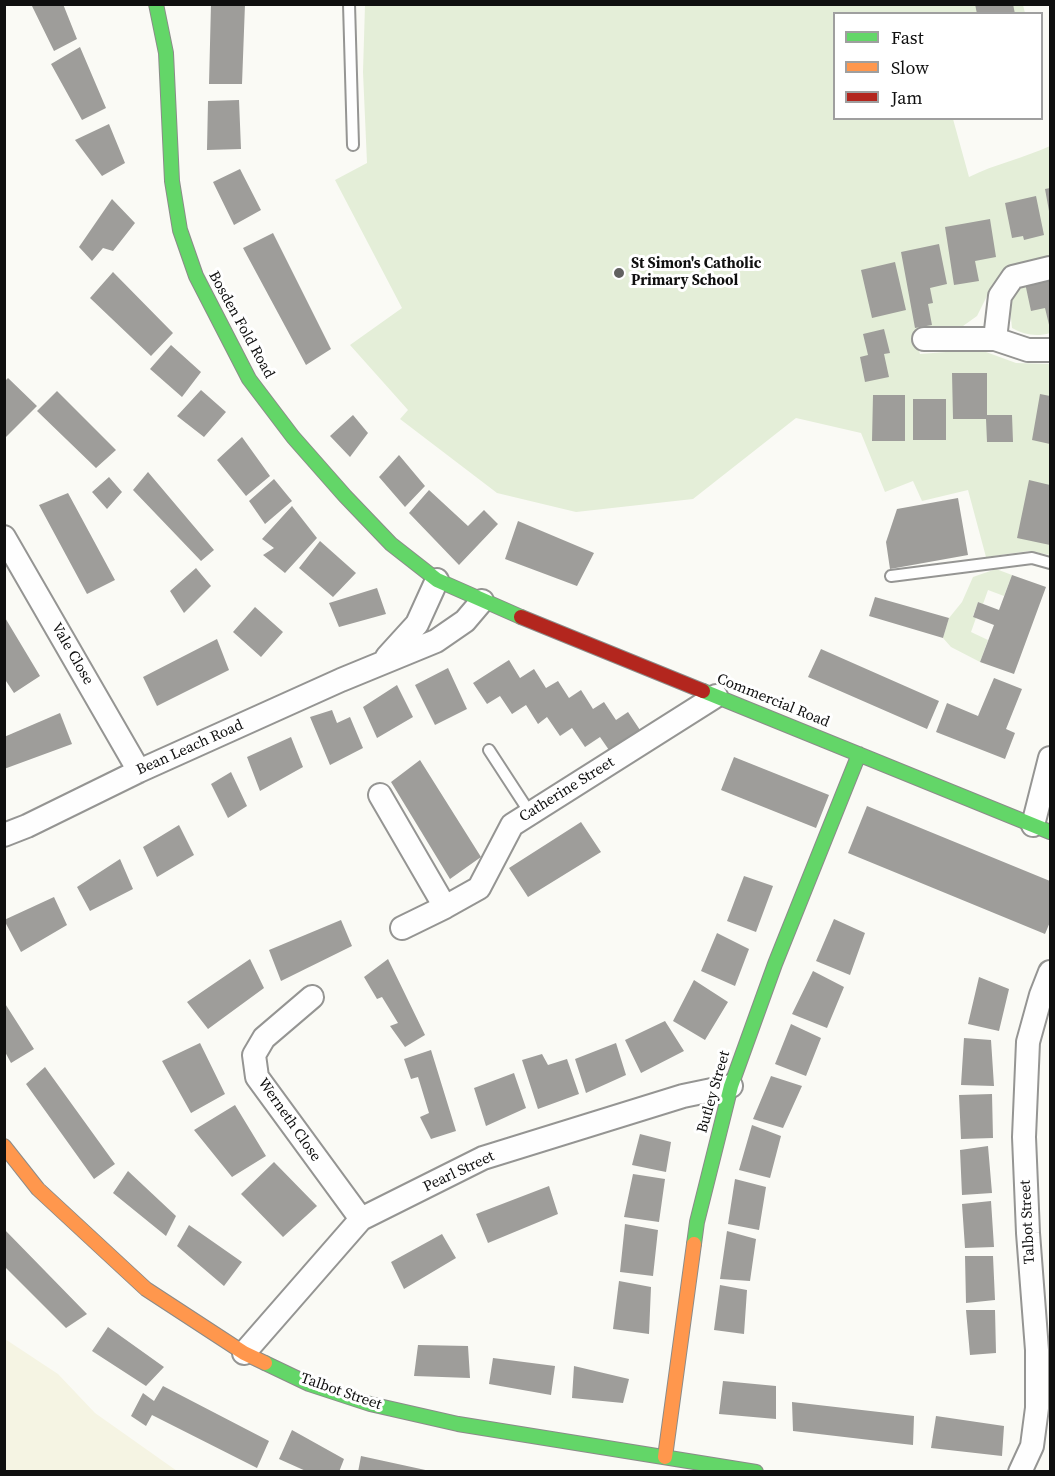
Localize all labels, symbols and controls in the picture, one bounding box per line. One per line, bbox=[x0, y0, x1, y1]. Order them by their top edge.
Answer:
legend bbox=[833, 12, 1043, 120]
text: Fast bbox=[891, 25, 924, 50]
text: Slow bbox=[891, 55, 929, 80]
text: Jam bbox=[891, 85, 923, 110]
place label: St Simon's Catholic Primary School bbox=[631, 255, 761, 290]
marker: St Simon's Catholic Primary School bbox=[612, 266, 626, 280]
street label: Bosden Fold Road bbox=[204, 268, 278, 382]
street label: Vale Close bbox=[47, 620, 97, 688]
street label: Commercial Road bbox=[714, 670, 832, 732]
street label: Bean Leach Road bbox=[134, 716, 246, 780]
street label: Catherine Street bbox=[516, 754, 618, 826]
street label: Butley Street bbox=[694, 1049, 734, 1135]
street label: Werneth Close bbox=[254, 1075, 324, 1165]
street label: Pearl Street bbox=[421, 1148, 497, 1196]
street label: Talbot Street bbox=[1017, 1179, 1039, 1265]
street label: Talbot Street bbox=[298, 1370, 384, 1414]

